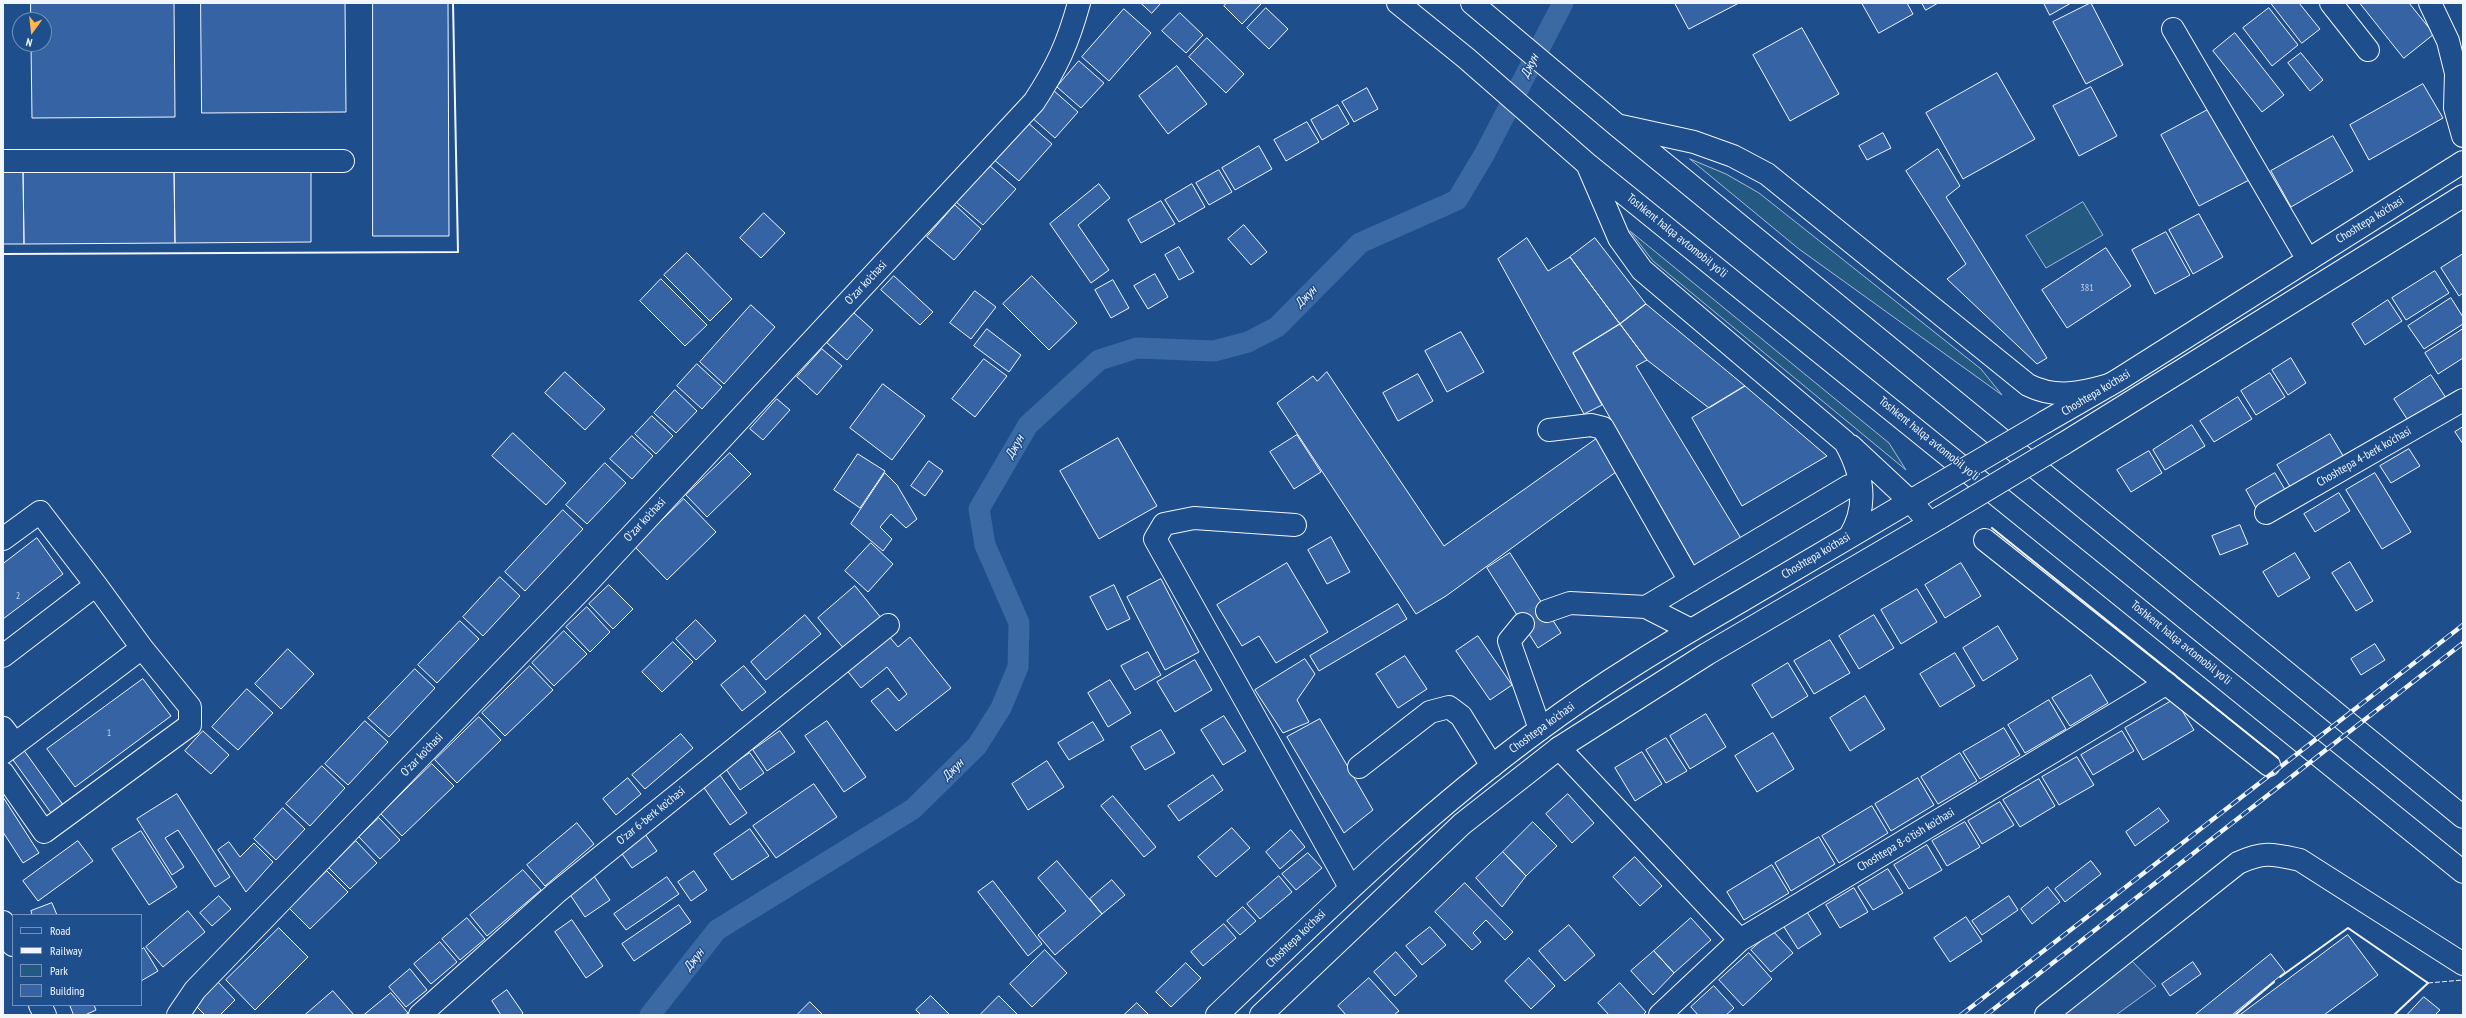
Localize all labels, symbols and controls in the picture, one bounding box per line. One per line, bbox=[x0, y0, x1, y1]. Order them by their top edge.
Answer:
north arrow bbox=[12, 12, 52, 52]
text: N bbox=[24, 35, 34, 50]
water label: Джун bbox=[1517, 52, 1543, 80]
street label: Toshkent halqa avtomobil yo'li bbox=[1624, 191, 1730, 281]
street label: Choshtepa ko'chasi bbox=[2333, 193, 2407, 247]
street label: O'zar ko'chasi bbox=[842, 258, 890, 308]
house number: 381 bbox=[2080, 282, 2094, 294]
water label: Джун bbox=[1292, 283, 1320, 311]
street label: Choshtepa ko'chasi bbox=[2059, 367, 2133, 419]
street label: Toshkent halqa avtomobil yo'li bbox=[1876, 394, 1982, 484]
street label: Choshtepa 4-berk ko'chasi bbox=[2314, 424, 2414, 490]
water label: Джун bbox=[1002, 432, 1028, 462]
street label: O'zar ko'chasi bbox=[621, 495, 669, 545]
street label: Choshtepa ko'chasi bbox=[1779, 530, 1853, 582]
house number: 2 bbox=[16, 590, 20, 602]
street label: Toshkent halqa avtomobil yo'li bbox=[2128, 598, 2234, 688]
street label: Choshtepa ko'chasi bbox=[1506, 699, 1578, 757]
house number: 1 bbox=[107, 727, 111, 739]
street label: O'zar ko'chasi bbox=[398, 730, 446, 780]
water label: Джун bbox=[939, 756, 967, 784]
street label: O'zar 6-berk ko'chasi bbox=[614, 784, 688, 848]
street label: Choshtepa 8-o'tish ko'chasi bbox=[1855, 805, 1957, 875]
street label: Choshtepa ko'chasi bbox=[1263, 907, 1329, 971]
legend bbox=[12, 914, 142, 1006]
text: Road bbox=[50, 923, 70, 938]
text: Railway bbox=[50, 943, 82, 958]
water label: Джун bbox=[680, 946, 708, 974]
text: Park bbox=[50, 963, 68, 978]
text: Building bbox=[50, 983, 85, 998]

